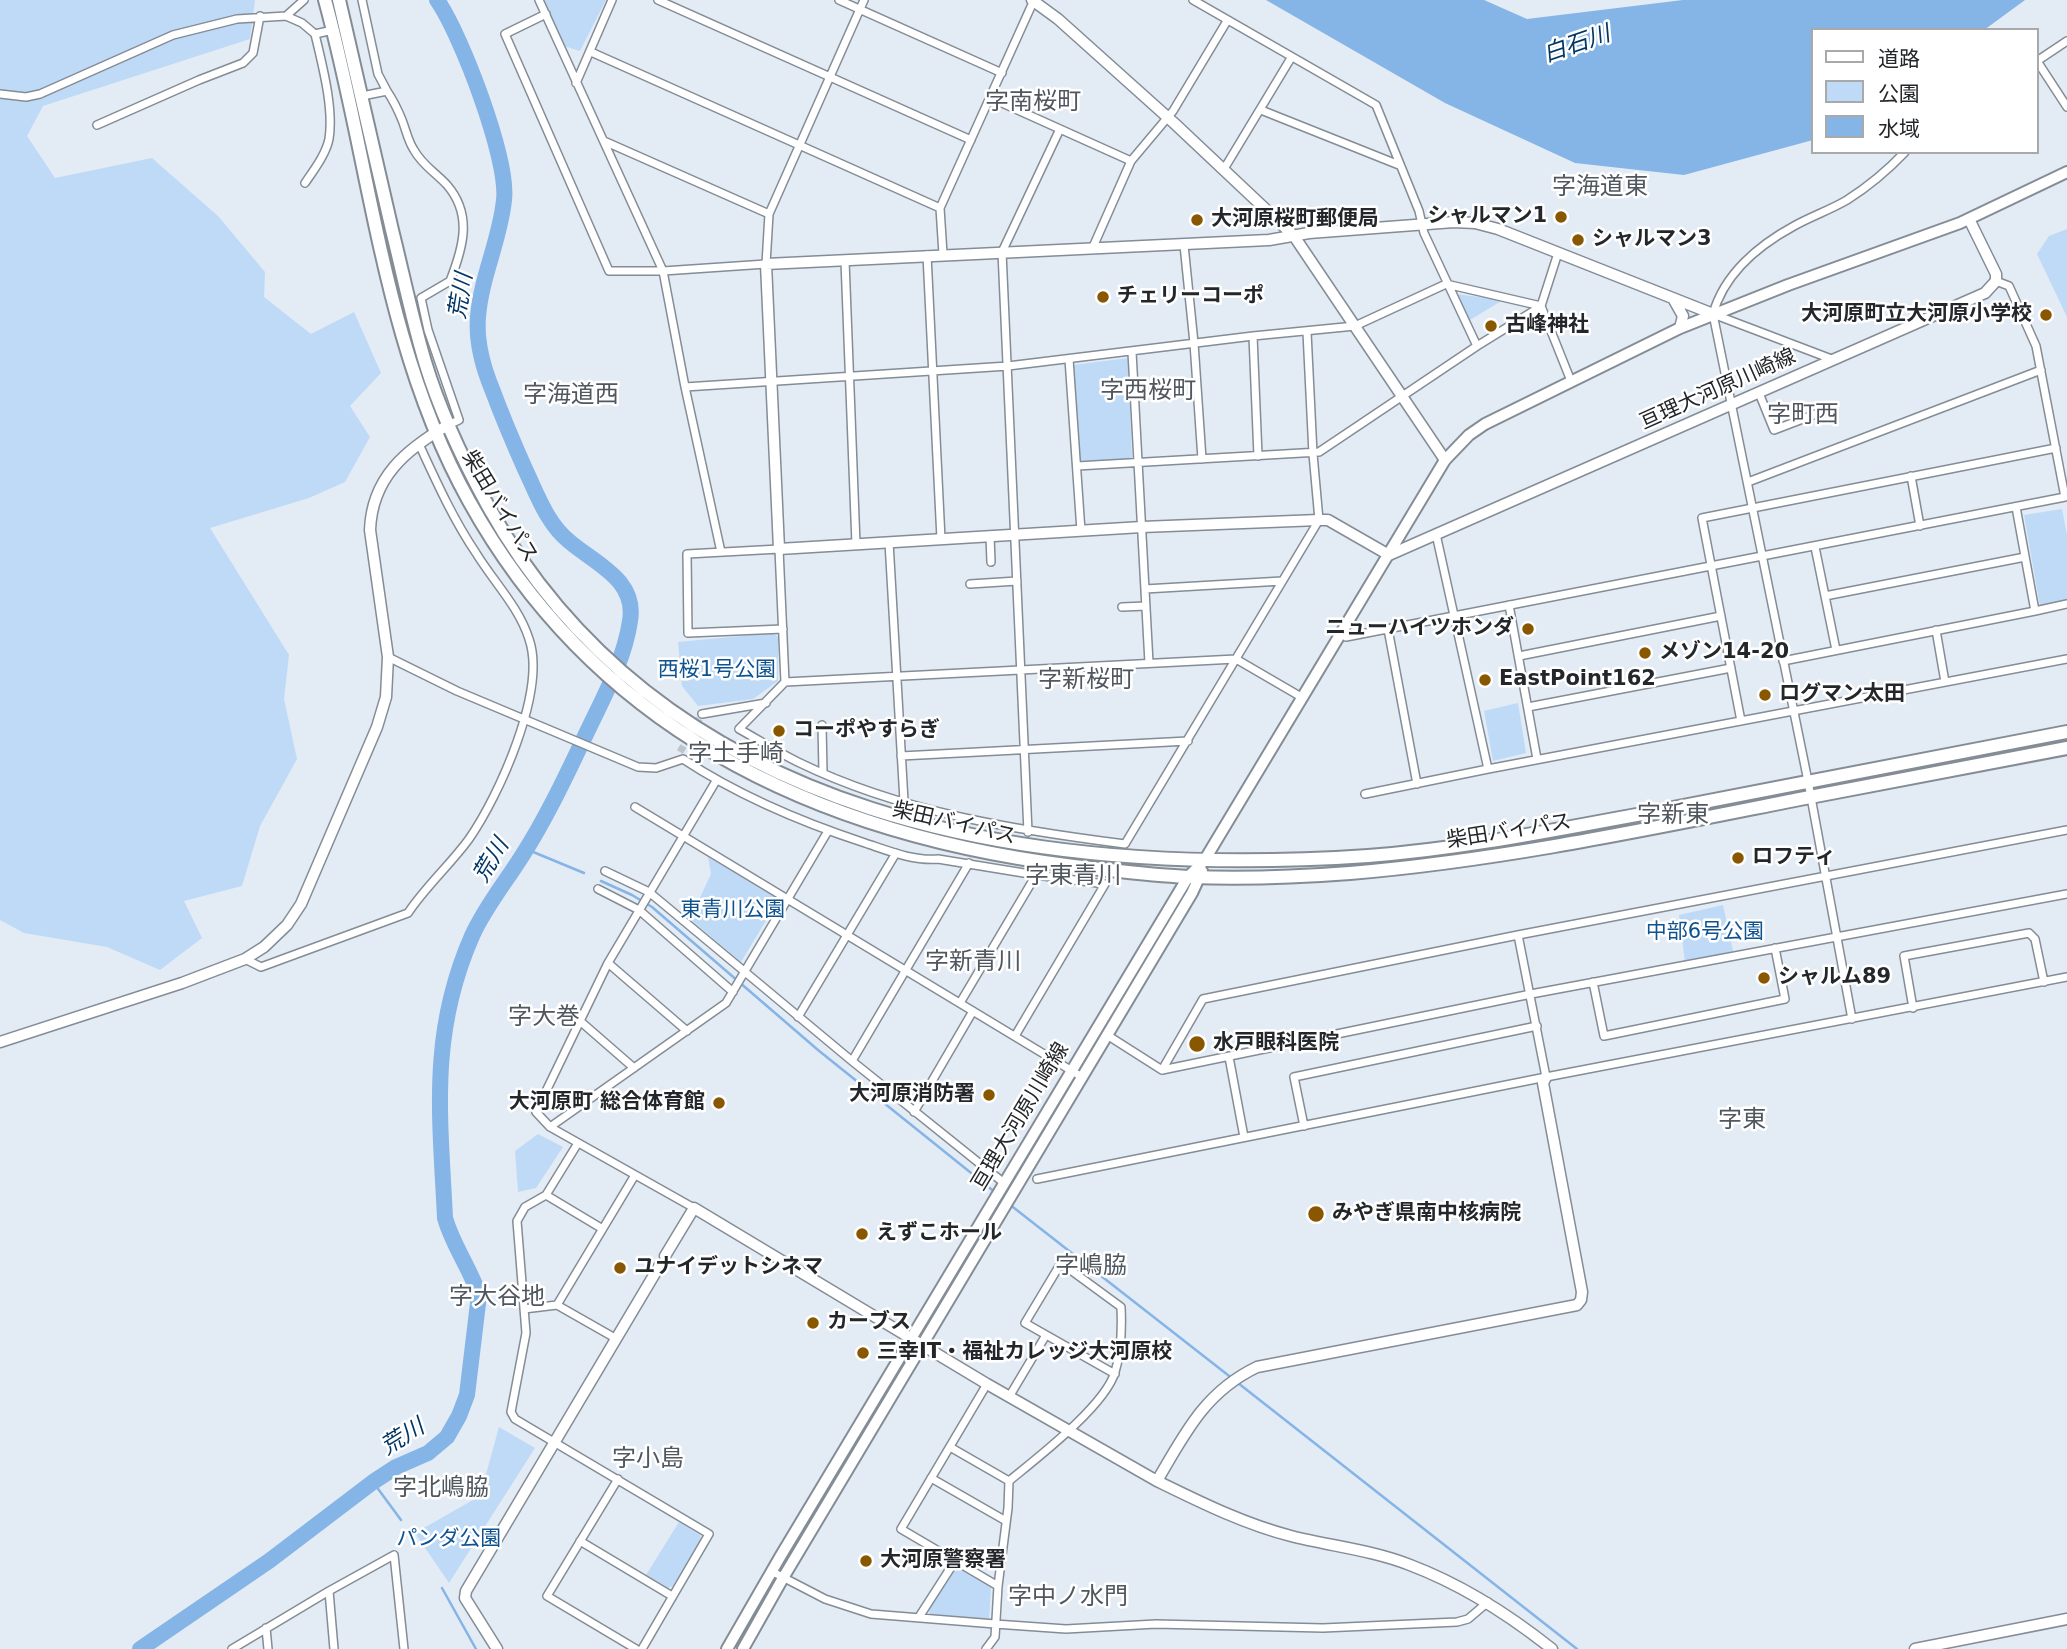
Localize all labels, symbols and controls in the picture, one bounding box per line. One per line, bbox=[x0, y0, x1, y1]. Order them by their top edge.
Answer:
water label: 白石川 bbox=[1540, 21, 1614, 69]
legend bbox=[1812, 28, 2039, 154]
text: 道路 bbox=[1878, 47, 1920, 71]
text: 公園 bbox=[1878, 82, 1920, 106]
district label: 字南桜町 bbox=[985, 89, 1081, 117]
text: 水域 bbox=[1878, 117, 1920, 141]
district label: 字海道東 bbox=[1552, 174, 1648, 202]
place label: シャルマン1 bbox=[1427, 204, 1547, 230]
place label: 大河原桜町郵便局 bbox=[1211, 207, 1379, 233]
marker: シャルマン1 bbox=[1553, 209, 1569, 225]
marker: 大河原桜町郵便局 bbox=[1189, 212, 1205, 228]
place label: シャルマン3 bbox=[1592, 227, 1712, 253]
marker: シャルマン3 bbox=[1570, 232, 1586, 248]
water label: 荒川 bbox=[445, 271, 479, 321]
place label: チェリーコーポ bbox=[1117, 284, 1264, 310]
marker: チェリーコーポ bbox=[1095, 289, 1111, 305]
place label: 大河原町立大河原小学校 bbox=[1801, 302, 2032, 328]
marker: 大河原町立大河原小学校 bbox=[2038, 307, 2054, 323]
place label: 古峰神社 bbox=[1505, 313, 1589, 339]
marker: 古峰神社 bbox=[1483, 318, 1499, 334]
street label: 亘理大河原川崎線 bbox=[1636, 344, 1800, 436]
district label: 字西桜町 bbox=[1100, 378, 1196, 406]
district label: 字海道西 bbox=[523, 382, 619, 410]
district label: 字町西 bbox=[1767, 402, 1839, 430]
street label: 柴田バイパス bbox=[456, 447, 542, 567]
place label: ニューハイツホンダ bbox=[1325, 616, 1514, 642]
marker: ニューハイツホンダ bbox=[1520, 621, 1536, 637]
place label: メゾン14-20 bbox=[1659, 640, 1789, 666]
marker: メゾン14-20 bbox=[1637, 645, 1653, 661]
park label: 西桜1号公園 bbox=[658, 658, 776, 684]
district label: 字新桜町 bbox=[1038, 667, 1134, 695]
place label: EastPoint162 bbox=[1499, 667, 1656, 693]
marker: EastPoint162 bbox=[1477, 672, 1493, 688]
place label: ログマン太田 bbox=[1779, 682, 1905, 708]
marker: ログマン太田 bbox=[1757, 687, 1773, 703]
place label: コーポやすらぎ bbox=[793, 718, 940, 744]
marker: コーポやすらぎ bbox=[771, 723, 787, 739]
district label: 字土手崎 bbox=[688, 741, 784, 769]
street label: 柴田バイパス bbox=[890, 798, 1018, 850]
district label: 字新東 bbox=[1637, 802, 1709, 830]
street label: 柴田バイパス bbox=[1445, 810, 1573, 854]
water label: 荒川 bbox=[468, 834, 516, 888]
place label: ロフティ bbox=[1752, 845, 1836, 871]
marker: ロフティ bbox=[1730, 850, 1746, 866]
district label: 字東青川 bbox=[1025, 863, 1121, 891]
park label: 東青川公園 bbox=[681, 898, 785, 924]
park label: 中部6号公園 bbox=[1646, 920, 1764, 946]
district label: 字新青川 bbox=[925, 949, 1021, 977]
place label: シャルム89 bbox=[1778, 965, 1891, 991]
marker: シャルム89 bbox=[1756, 970, 1772, 986]
district label: 字大巻 bbox=[508, 1004, 580, 1032]
place label: 水戸眼科医院 bbox=[1213, 1031, 1339, 1057]
marker: 水戸眼科医院 bbox=[1187, 1034, 1207, 1054]
street label: 亘理大河原川崎線 bbox=[967, 1039, 1075, 1195]
place label: 大河原消防署 bbox=[849, 1082, 975, 1108]
marker: 大河原消防署 bbox=[981, 1087, 997, 1103]
place label: 大河原町 総合体育館 bbox=[509, 1090, 705, 1116]
marker: 大河原町 総合体育館 bbox=[711, 1095, 727, 1111]
district label: 字東 bbox=[1718, 1107, 1766, 1135]
place label: みやぎ県南中核病院 bbox=[1332, 1201, 1521, 1227]
marker: みやぎ県南中核病院 bbox=[1306, 1204, 1326, 1224]
place label: えずこホール bbox=[876, 1221, 1002, 1247]
marker: えずこホール bbox=[854, 1226, 870, 1242]
district label: 字嶋脇 bbox=[1055, 1253, 1127, 1281]
place label: ユナイデットシネマ bbox=[634, 1255, 823, 1281]
marker: ユナイデットシネマ bbox=[612, 1260, 628, 1276]
district label: 字大谷地 bbox=[449, 1284, 545, 1312]
place label: カーブス bbox=[827, 1310, 911, 1336]
marker: カーブス bbox=[805, 1315, 821, 1331]
place label: 三幸IT・福祉カレッジ大河原校 bbox=[877, 1340, 1172, 1366]
marker: 三幸IT・福祉カレッジ大河原校 bbox=[855, 1345, 871, 1361]
water label: 荒川 bbox=[376, 1414, 430, 1462]
district label: 字小島 bbox=[612, 1446, 684, 1474]
district label: 字北嶋脇 bbox=[393, 1475, 489, 1503]
park label: パンダ公園 bbox=[397, 1527, 501, 1553]
place label: 大河原警察署 bbox=[880, 1548, 1006, 1574]
marker: 大河原警察署 bbox=[858, 1553, 874, 1569]
district label: 字中ノ水門 bbox=[1008, 1584, 1128, 1612]

